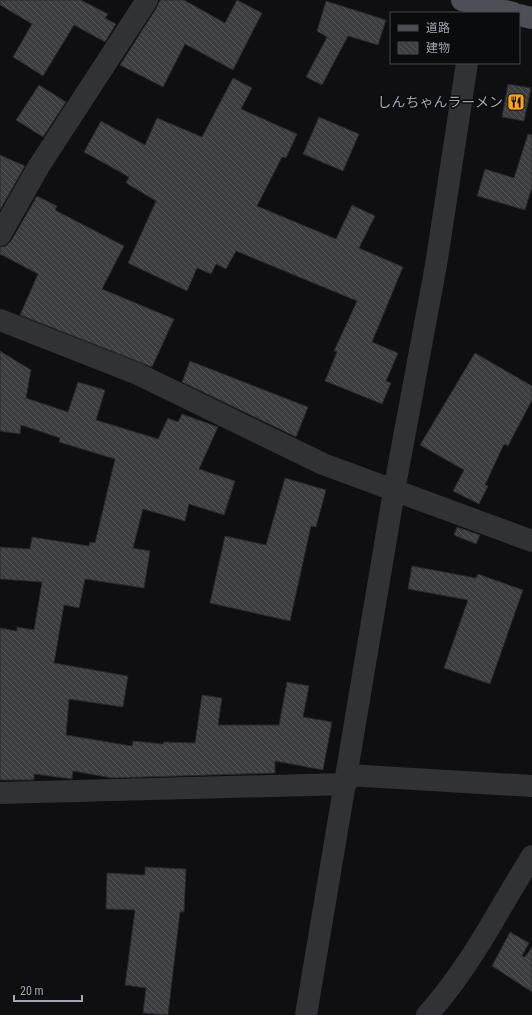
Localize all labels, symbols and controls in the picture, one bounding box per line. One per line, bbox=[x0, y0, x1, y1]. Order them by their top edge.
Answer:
legend bbox=[390, 12, 520, 64]
text: 道路 bbox=[426, 21, 450, 35]
text: 建物 bbox=[426, 41, 450, 55]
restaurant icon: しんちゃんラーメン bbox=[506, 92, 526, 112]
place label: しんちゃんラーメン bbox=[378, 94, 503, 110]
scale bar bbox=[14, 977, 82, 1003]
text: 20 m bbox=[20, 984, 44, 998]

